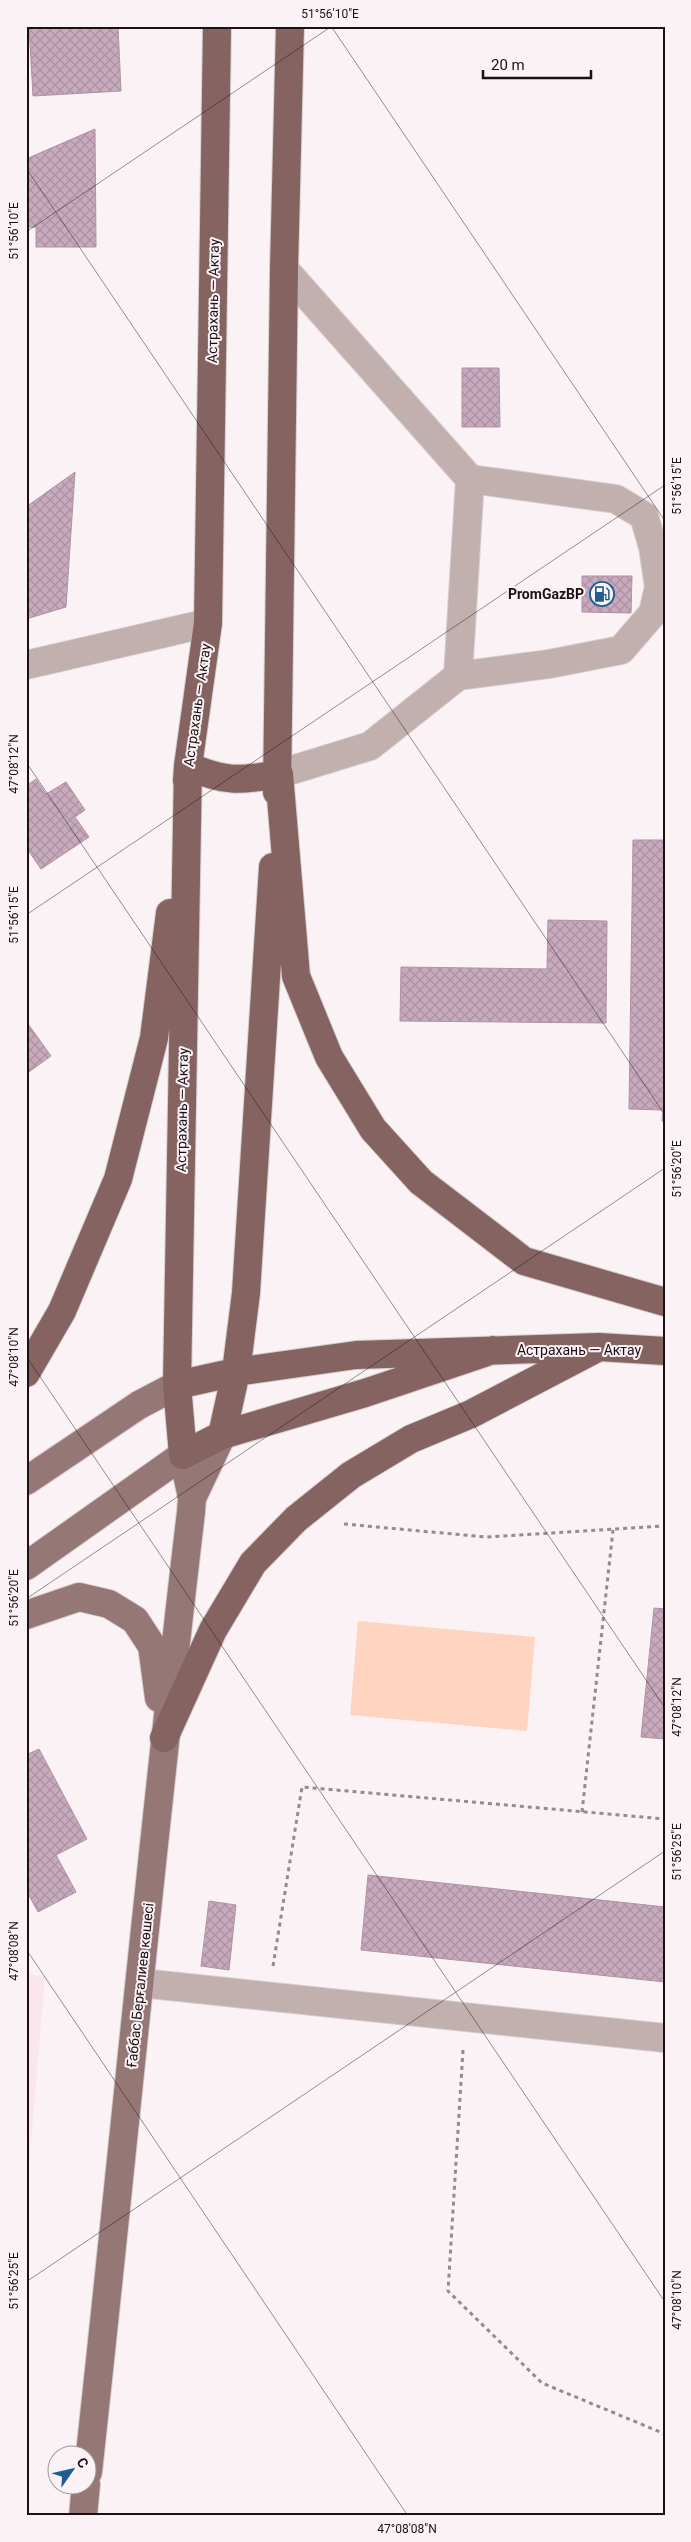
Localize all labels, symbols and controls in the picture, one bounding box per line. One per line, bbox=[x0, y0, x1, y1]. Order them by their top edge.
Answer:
text: 51°56'10"E bbox=[301, 7, 359, 21]
scale bar bbox=[483, 48, 591, 80]
text: 20 m bbox=[491, 56, 525, 74]
text: 51°56'10"E bbox=[7, 202, 21, 260]
street label: Астрахань — Актау bbox=[204, 238, 222, 363]
text: 51°56'15"E bbox=[670, 457, 684, 515]
fuel station icon: PromGazBP bbox=[589, 581, 615, 607]
place label: PromGazBP bbox=[508, 586, 584, 602]
street label: Астрахань — Актау bbox=[180, 642, 214, 768]
text: 47°08'12"N bbox=[7, 734, 21, 794]
text: 51°56'15"E bbox=[7, 886, 21, 944]
street label: Астрахань — Актау bbox=[173, 1047, 191, 1172]
text: 51°56'20"E bbox=[670, 1140, 684, 1198]
text: 47°08'10"N bbox=[7, 1327, 21, 1387]
street label: Астрахань — Актау bbox=[517, 1342, 641, 1358]
text: 51°56'20"E bbox=[7, 1569, 21, 1627]
text: 47°08'12"N bbox=[670, 1677, 684, 1737]
text: 51°56'25"E bbox=[670, 1823, 684, 1881]
street label: Ғаббас Берғалиев көшесі bbox=[123, 1902, 157, 2068]
text: 47°08'08"N bbox=[7, 1921, 21, 1981]
text: 51°56'25"E bbox=[7, 2252, 21, 2310]
text: 47°08'10"N bbox=[670, 2270, 684, 2330]
north arrow bbox=[48, 2444, 98, 2494]
text: С bbox=[74, 2454, 92, 2471]
text: 47°08'08"N bbox=[377, 2522, 437, 2536]

